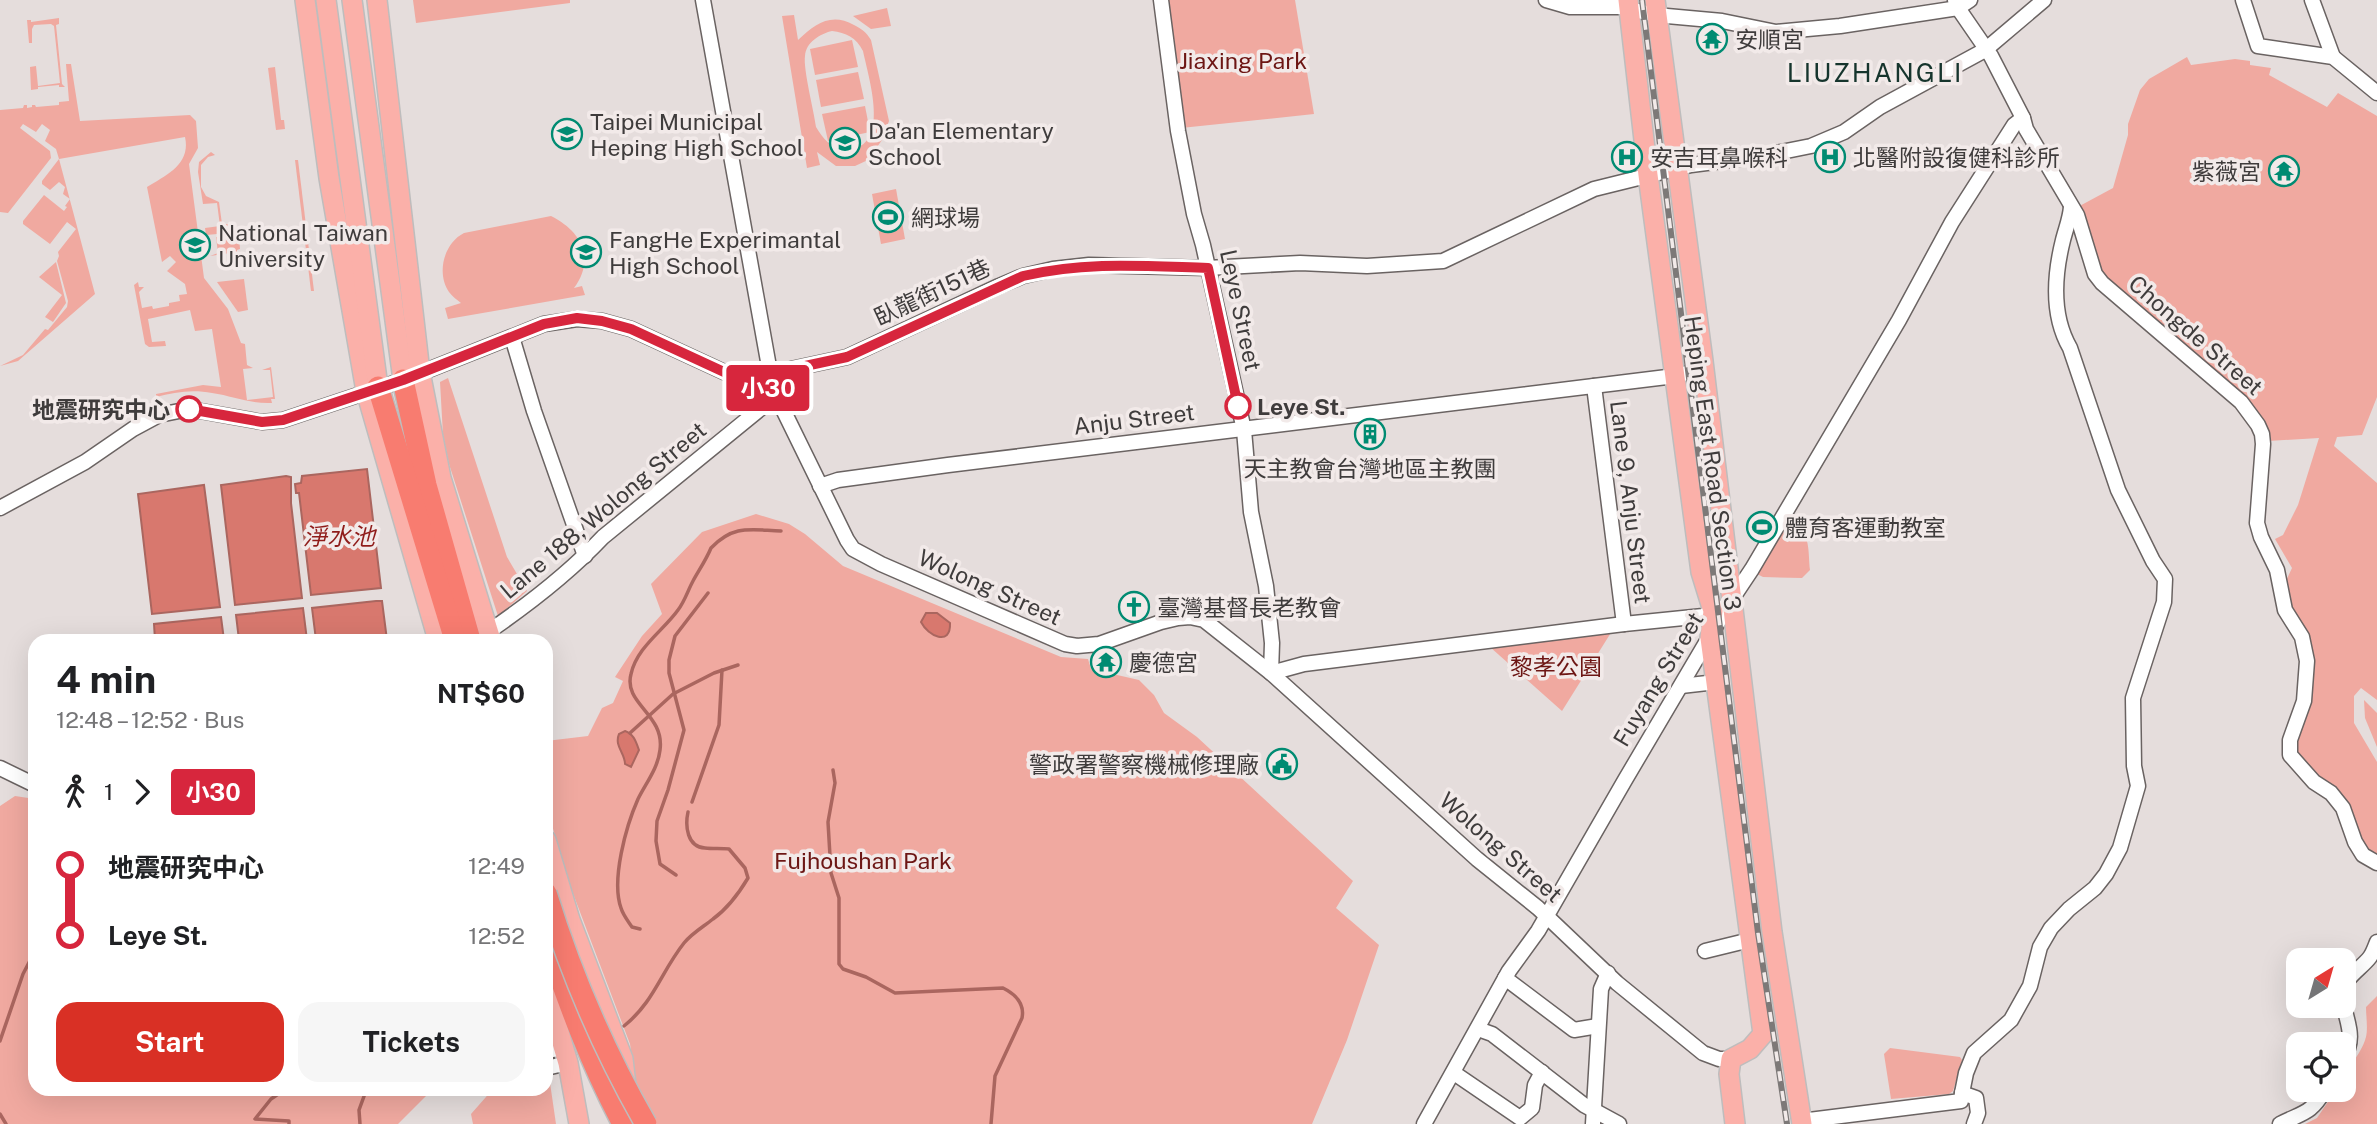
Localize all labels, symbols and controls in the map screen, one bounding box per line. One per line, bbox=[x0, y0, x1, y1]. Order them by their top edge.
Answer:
temple icon: 安順宮 bbox=[1695, 22, 1729, 56]
place label: 安順宮 bbox=[1735, 26, 1804, 53]
park label: Jiaxing Park bbox=[1179, 47, 1307, 74]
district label: LIUZHANGLI bbox=[1787, 57, 1963, 88]
place label: Taipei Municipal Heping High School bbox=[590, 108, 804, 161]
school or university icon: Taipei Municipal Heping High School bbox=[550, 117, 584, 151]
place label: Da'an Elementary School bbox=[868, 117, 1054, 170]
school or university icon: Da'an Elementary School bbox=[828, 126, 862, 160]
hospital icon: 安吉耳鼻喉科 bbox=[1610, 140, 1644, 174]
hospital icon: 北醫附設復健科診所 bbox=[1813, 140, 1847, 174]
place label: 安吉耳鼻喉科 bbox=[1650, 144, 1788, 171]
place label: 北醫附設復健科診所 bbox=[1853, 144, 2060, 171]
temple icon: 紫薇宮 bbox=[2267, 154, 2301, 188]
place label: 紫薇宮 bbox=[2192, 158, 2261, 185]
sports icon: 網球場 bbox=[871, 200, 905, 234]
place label: 網球場 bbox=[911, 204, 980, 231]
place label: National Taiwan University bbox=[218, 219, 388, 272]
place label: FangHe Experimantal High School bbox=[609, 226, 841, 279]
school or university icon: National Taiwan University bbox=[178, 228, 212, 262]
school or university icon: FangHe Experimantal High School bbox=[569, 235, 603, 269]
street label: Leye Street bbox=[1215, 247, 1267, 373]
street label: 臥龍街151巷 bbox=[869, 253, 995, 331]
street label: Chongde Street bbox=[2123, 269, 2269, 401]
street label: Heping East Road Section 3 bbox=[1679, 314, 1747, 612]
line badge: 小30 bbox=[728, 365, 808, 411]
text: 小30 bbox=[740, 374, 796, 402]
marker: Leye St. bbox=[1225, 393, 1251, 419]
place label: Leye St. bbox=[1257, 393, 1345, 420]
place label: 地震研究中心 bbox=[32, 396, 170, 423]
marker: 地震研究中心 bbox=[176, 396, 202, 422]
street label: Anju Street bbox=[1072, 398, 1196, 440]
street label: Lane 9, Anju Street bbox=[1605, 399, 1657, 605]
street label: Lane 188, Wolong Street bbox=[495, 416, 711, 604]
building icon: 天主教會台灣地區主教團 bbox=[1353, 417, 1387, 451]
place label: 天主教會台灣地區主教團 bbox=[1244, 455, 1497, 482]
sports icon: 體育客運動教室 bbox=[1745, 510, 1779, 544]
place label: 體育客運動教室 bbox=[1785, 514, 1946, 541]
water label: 淨水池 bbox=[303, 522, 378, 550]
street label: Wolong Street bbox=[914, 543, 1066, 631]
church icon: 臺灣基督長老教會 bbox=[1117, 590, 1151, 624]
place label: 臺灣基督長老教會 bbox=[1157, 594, 1341, 621]
street label: Fuyang Street bbox=[1607, 607, 1709, 751]
temple icon: 慶德宮 bbox=[1089, 645, 1123, 679]
place label: 慶德宮 bbox=[1129, 649, 1198, 676]
park label: 黎孝公園 bbox=[1510, 653, 1602, 680]
text: 4 min bbox=[56, 657, 156, 702]
text: NT$60 bbox=[437, 678, 525, 709]
text: 12:48 – 12:52 · Bus bbox=[56, 706, 244, 733]
public building icon: 警政署警察機械修理廠 bbox=[1265, 747, 1299, 781]
place label: 警政署警察機械修理廠 bbox=[1029, 751, 1259, 778]
icon: walk bbox=[56, 773, 94, 811]
icon: forward bbox=[123, 773, 161, 811]
text: 1 bbox=[104, 778, 113, 805]
text: 小30 bbox=[185, 778, 241, 806]
street label: Wolong Street bbox=[1434, 786, 1568, 908]
park label: Fujhoushan Park bbox=[774, 847, 952, 874]
text: 地震研究中心 bbox=[108, 852, 264, 883]
text: 12:49 bbox=[468, 852, 525, 879]
text: Leye St. bbox=[108, 920, 208, 951]
text: 12:52 bbox=[468, 922, 525, 949]
north arrow bbox=[2286, 948, 2356, 1018]
map controls bbox=[2286, 948, 2356, 1102]
button: Start bbox=[56, 1002, 284, 1082]
button: Tickets bbox=[298, 1002, 525, 1082]
button: locate bbox=[2286, 1032, 2356, 1102]

